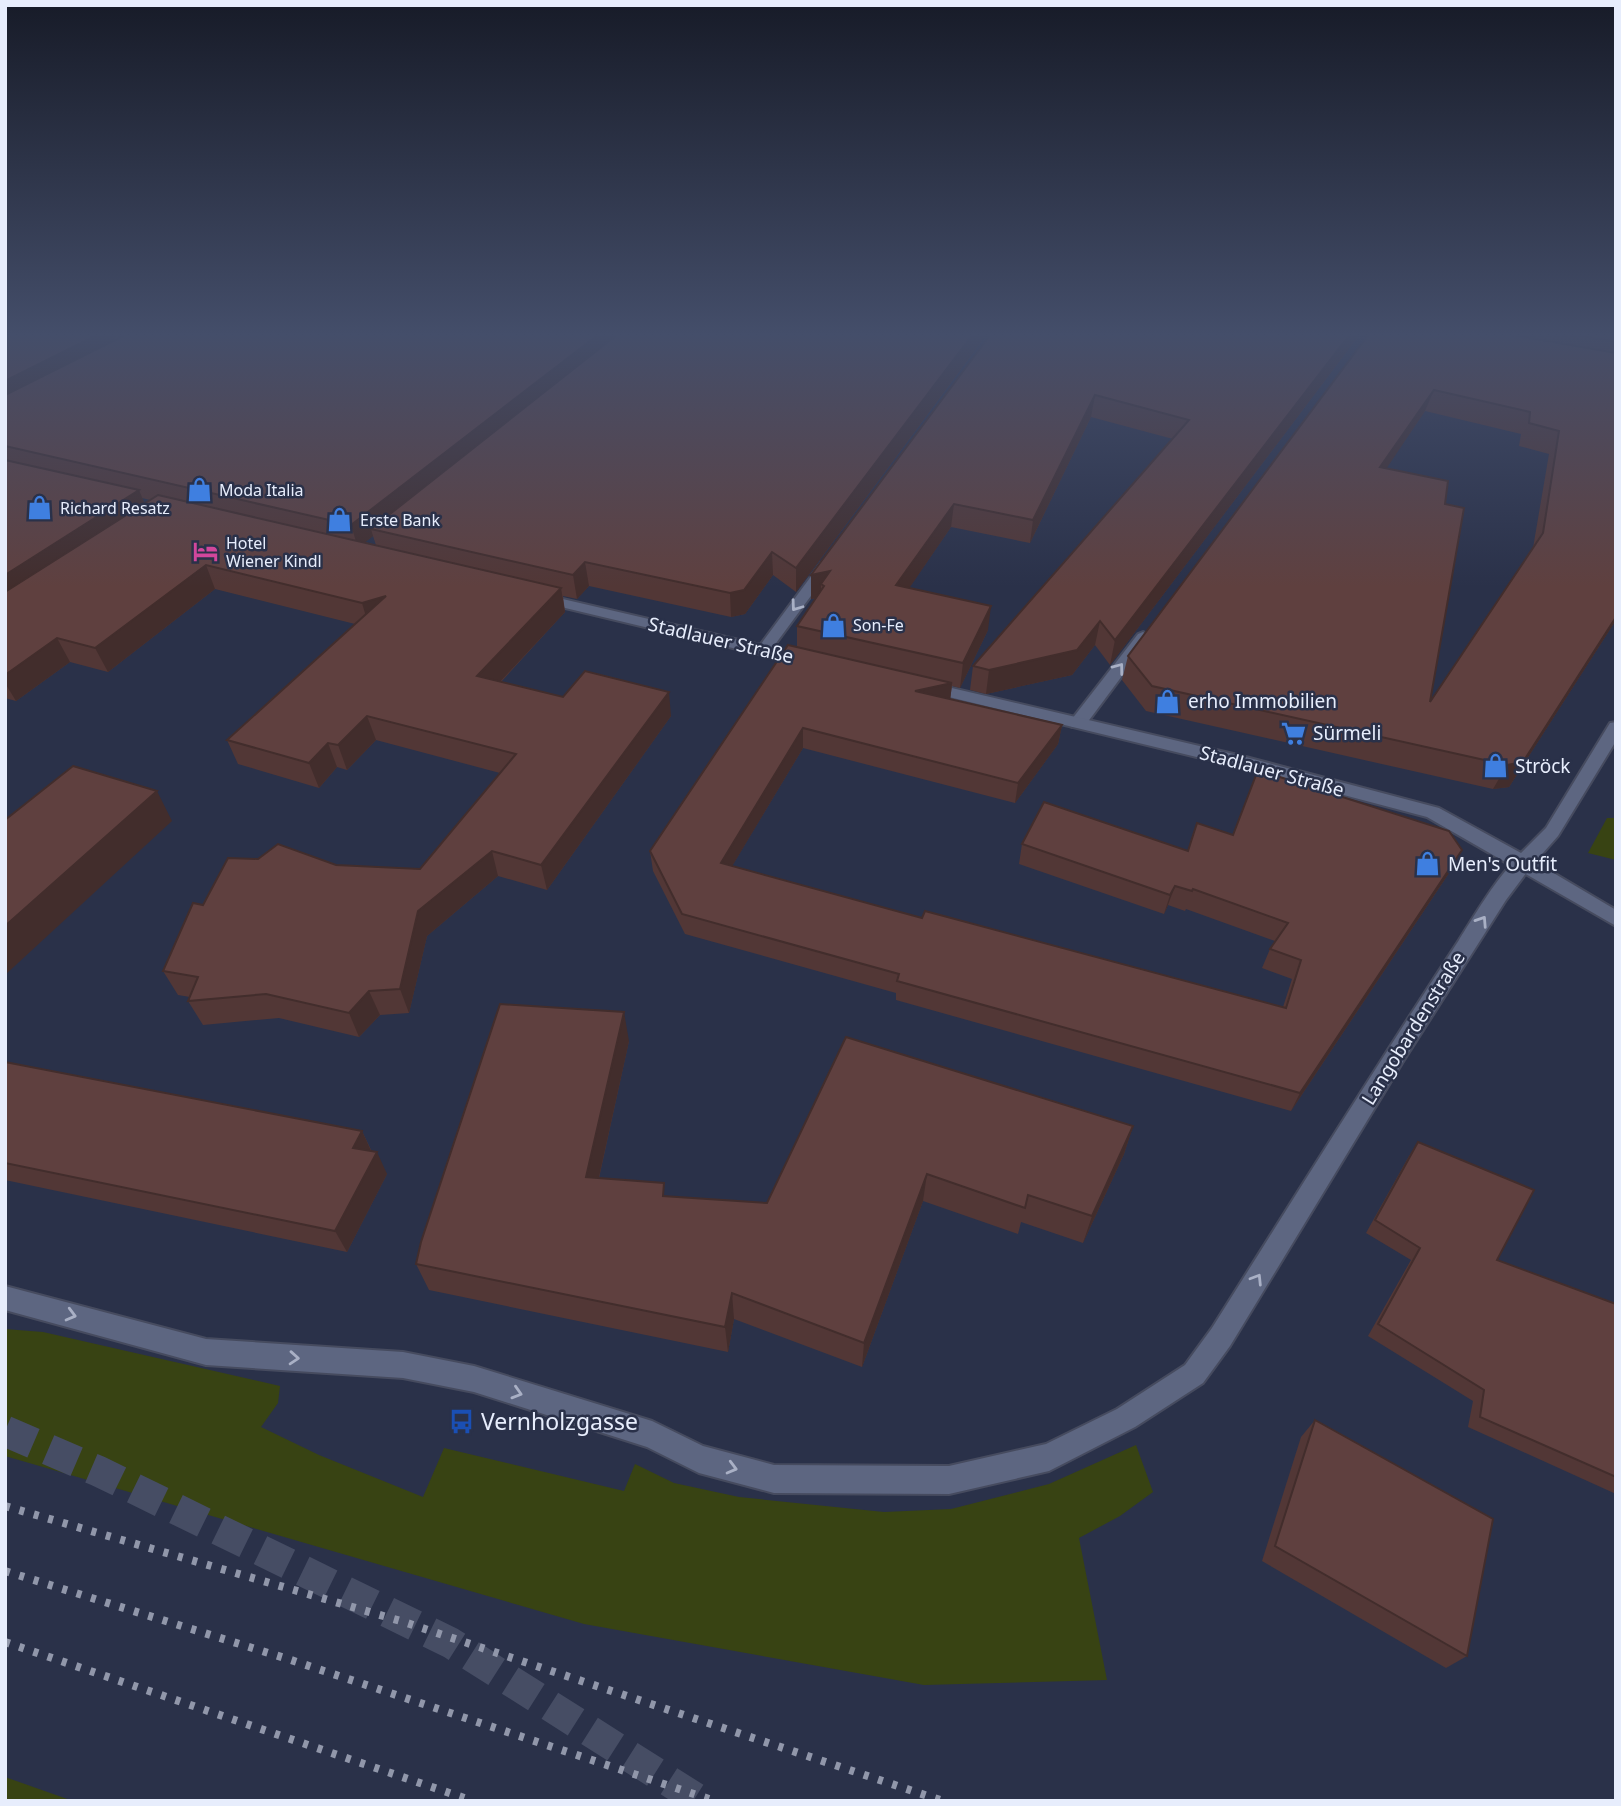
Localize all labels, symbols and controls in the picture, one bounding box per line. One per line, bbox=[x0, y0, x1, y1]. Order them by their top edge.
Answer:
shop icon: Moda Italia bbox=[185, 476, 213, 504]
place label: Moda Italia bbox=[219, 479, 304, 501]
shop icon: Richard Resatz bbox=[26, 494, 54, 522]
place label: Richard Resatz bbox=[60, 497, 170, 519]
shop icon: Erste Bank bbox=[326, 506, 354, 534]
place label: Erste Bank bbox=[360, 509, 440, 531]
place label: Hotel Wiener Kindl bbox=[226, 532, 322, 572]
hotel icon: Hotel Wiener Kindl bbox=[192, 538, 220, 566]
one-way arrow bbox=[792, 598, 805, 611]
street label: Stadlauer Straße bbox=[646, 611, 796, 669]
shop icon: Son-Fe bbox=[819, 611, 847, 639]
place label: Son-Fe bbox=[853, 614, 904, 636]
one-way arrow bbox=[1111, 664, 1123, 676]
shop icon: erho Immobilien bbox=[1154, 687, 1182, 715]
place label: erho Immobilien bbox=[1188, 688, 1337, 714]
supermarket icon: Sürmeli bbox=[1279, 719, 1307, 747]
place label: Sürmeli bbox=[1313, 720, 1381, 746]
street label: Stadlauer Straße bbox=[1197, 739, 1347, 803]
shop icon: Ströck bbox=[1481, 752, 1509, 780]
place label: Ströck bbox=[1515, 753, 1571, 779]
shop icon: Men's Outfit bbox=[1414, 850, 1442, 878]
place label: Men's Outfit bbox=[1448, 851, 1557, 877]
one-way arrow bbox=[1474, 915, 1487, 928]
street label: Langobardenstraße bbox=[1355, 946, 1471, 1110]
one-way arrow bbox=[1248, 1274, 1261, 1287]
one-way arrow bbox=[65, 1307, 77, 1322]
one-way arrow bbox=[288, 1350, 299, 1365]
one-way arrow bbox=[511, 1385, 523, 1399]
place label: Vernholzgasse bbox=[481, 1405, 638, 1437]
bus stop icon: Vernholzgasse bbox=[447, 1408, 475, 1436]
one-way arrow bbox=[725, 1459, 737, 1474]

